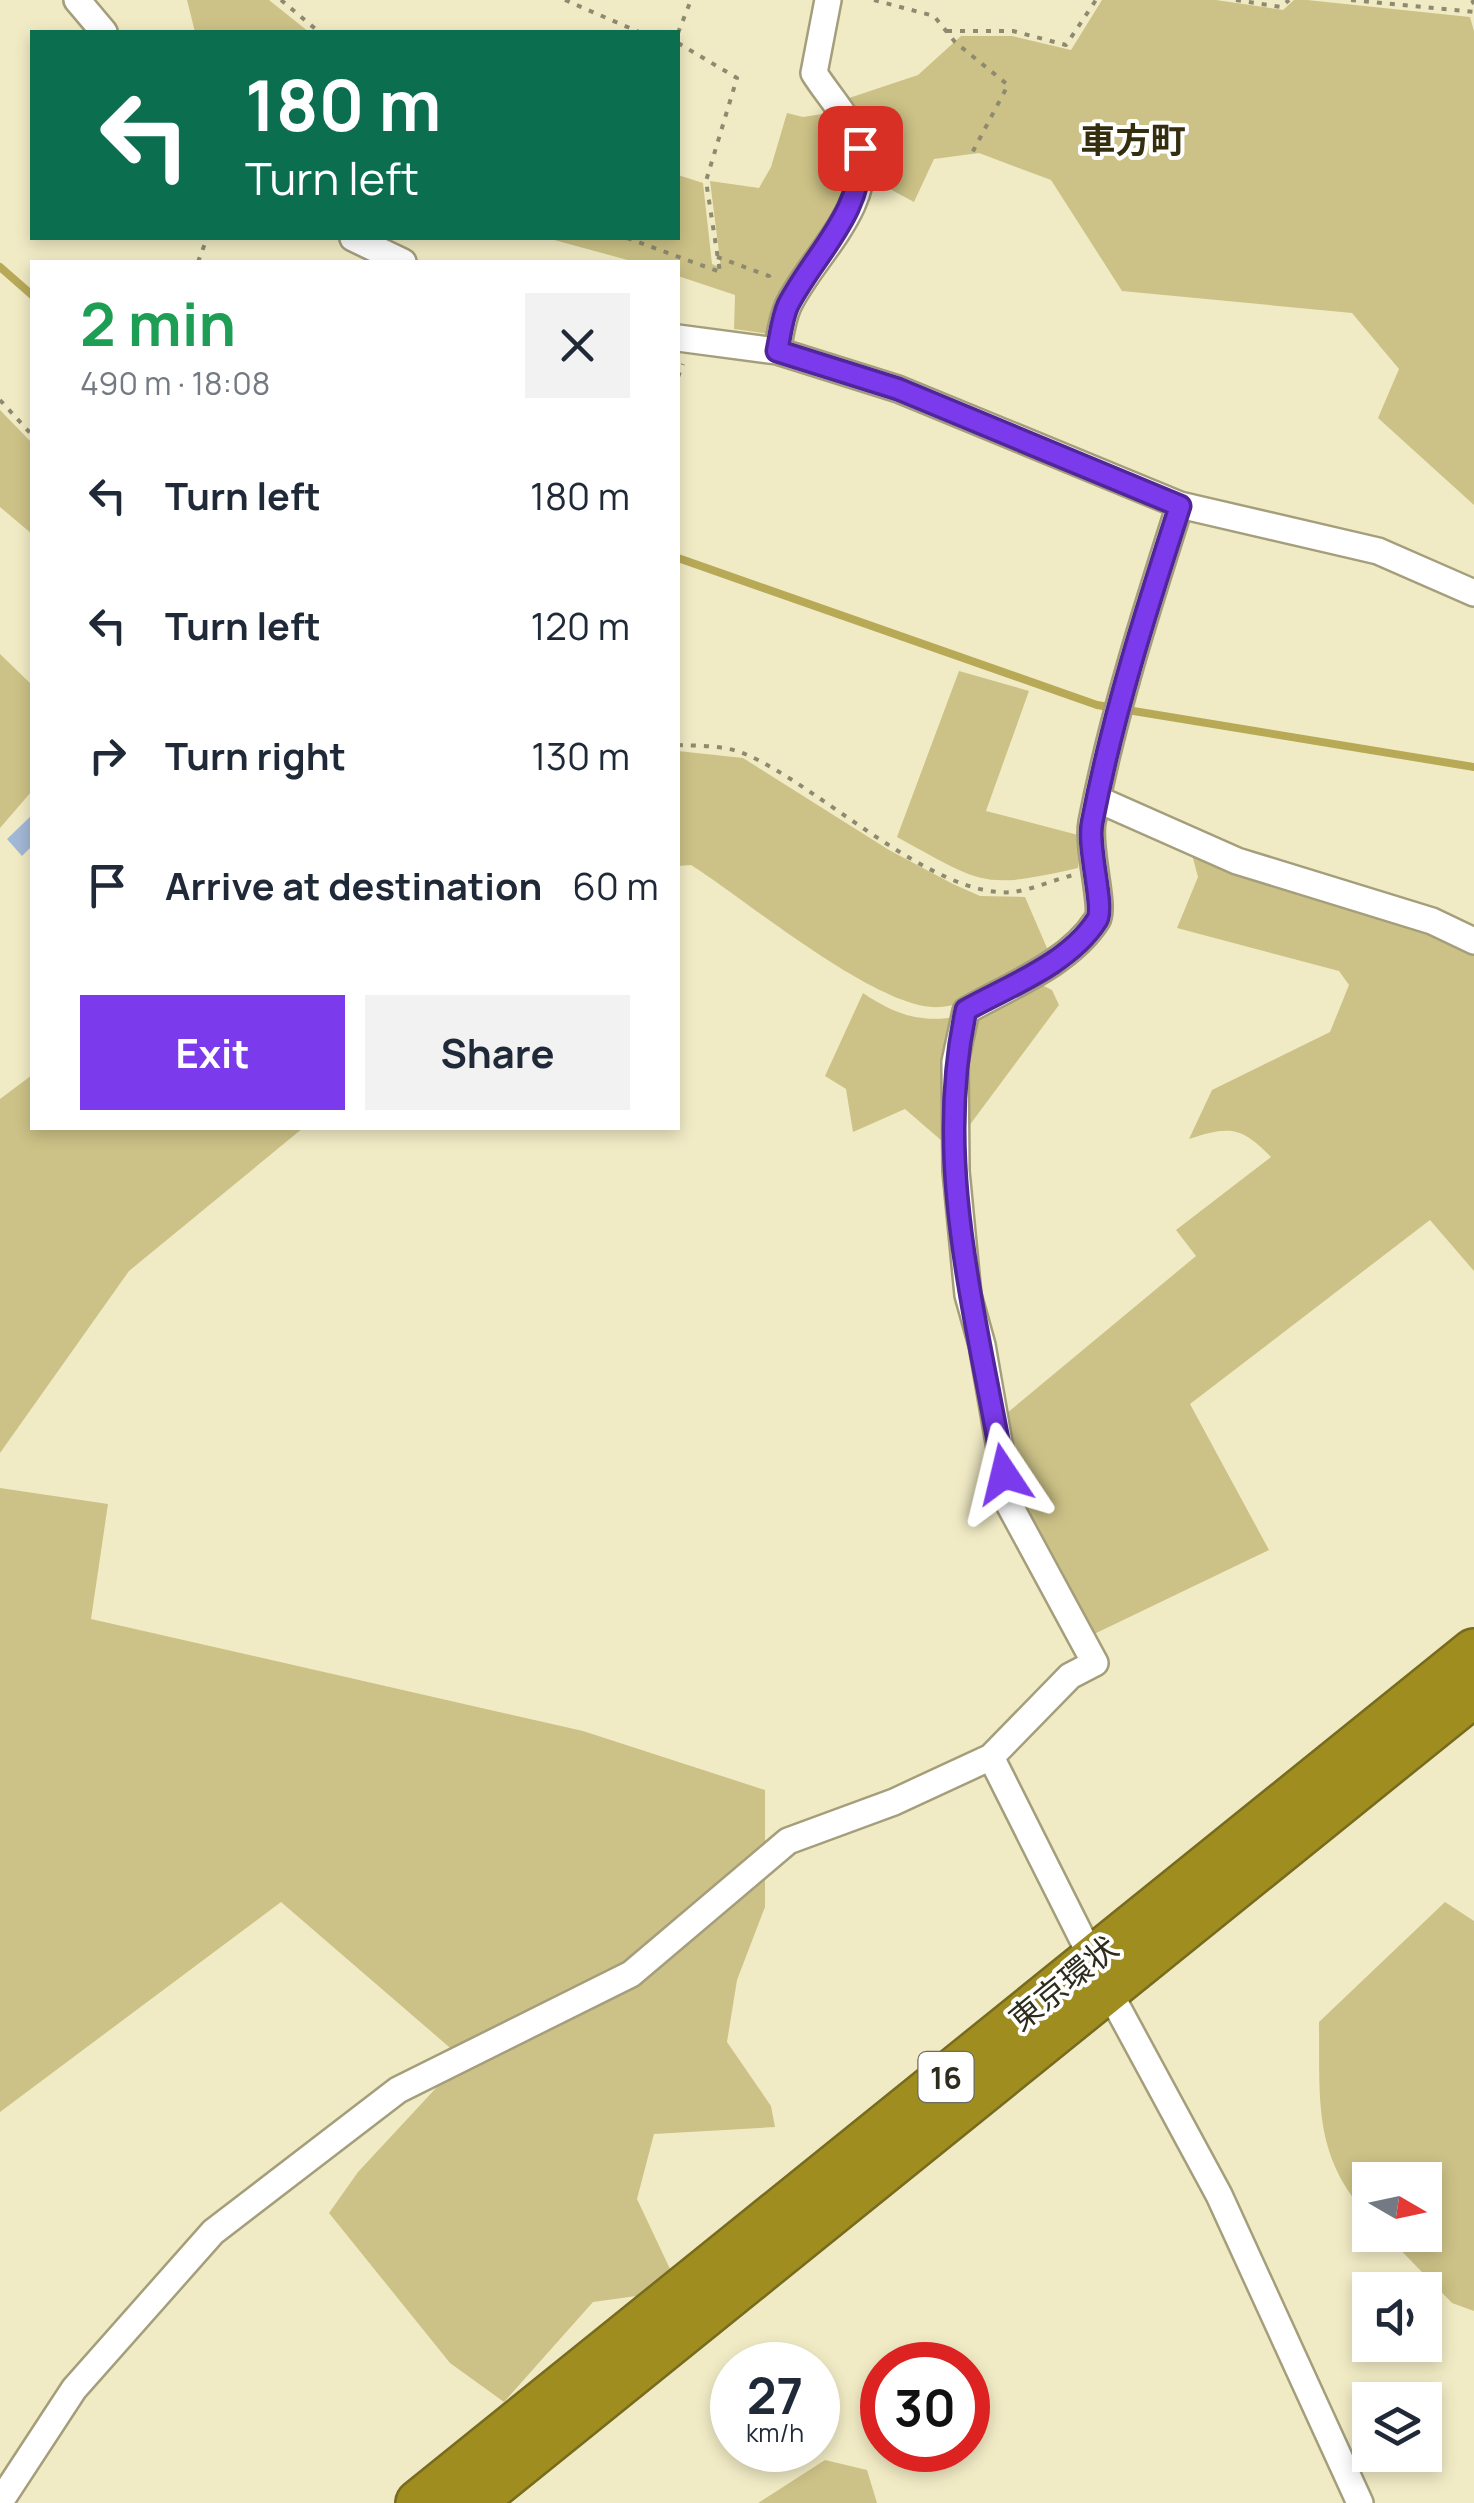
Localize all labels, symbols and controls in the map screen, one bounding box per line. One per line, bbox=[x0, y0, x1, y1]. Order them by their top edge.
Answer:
text: 180 m bbox=[245, 56, 442, 152]
icon: left bbox=[80, 70, 210, 200]
pin bbox=[818, 106, 903, 191]
district label: 車方町 bbox=[1080, 116, 1186, 164]
icon: arrive bbox=[833, 121, 888, 176]
text: Turn left bbox=[245, 147, 419, 209]
text: 2 min bbox=[80, 282, 236, 364]
button: close bbox=[525, 293, 630, 398]
text: 490 m · 18:08 bbox=[80, 361, 270, 405]
icon: left bbox=[80, 468, 135, 523]
text: Turn left bbox=[165, 469, 321, 521]
text: 180 m bbox=[530, 469, 630, 521]
icon: left bbox=[80, 598, 135, 653]
text: Turn left bbox=[165, 599, 321, 651]
text: 120 m bbox=[531, 599, 630, 651]
icon: right bbox=[80, 728, 135, 783]
text: Turn right bbox=[165, 729, 346, 781]
text: 130 m bbox=[531, 729, 630, 781]
icon: arrive bbox=[80, 858, 135, 913]
text: Arrive at destination bbox=[165, 859, 542, 911]
text: 60 m bbox=[572, 859, 659, 911]
button: Exit bbox=[80, 995, 345, 1110]
button: Share bbox=[365, 995, 630, 1110]
position arrow bbox=[952, 1422, 1056, 1526]
street label: 東京環状 bbox=[999, 1926, 1127, 2040]
road number: 16 bbox=[918, 2052, 974, 2102]
north arrow bbox=[1352, 2162, 1442, 2252]
map controls bbox=[1352, 2162, 1442, 2472]
button: sound bbox=[1352, 2272, 1442, 2362]
speed limit sign: 30 bbox=[860, 2342, 990, 2472]
text: 27 bbox=[747, 2361, 803, 2429]
button: layers bbox=[1352, 2382, 1442, 2472]
text: km/h bbox=[746, 2415, 804, 2450]

